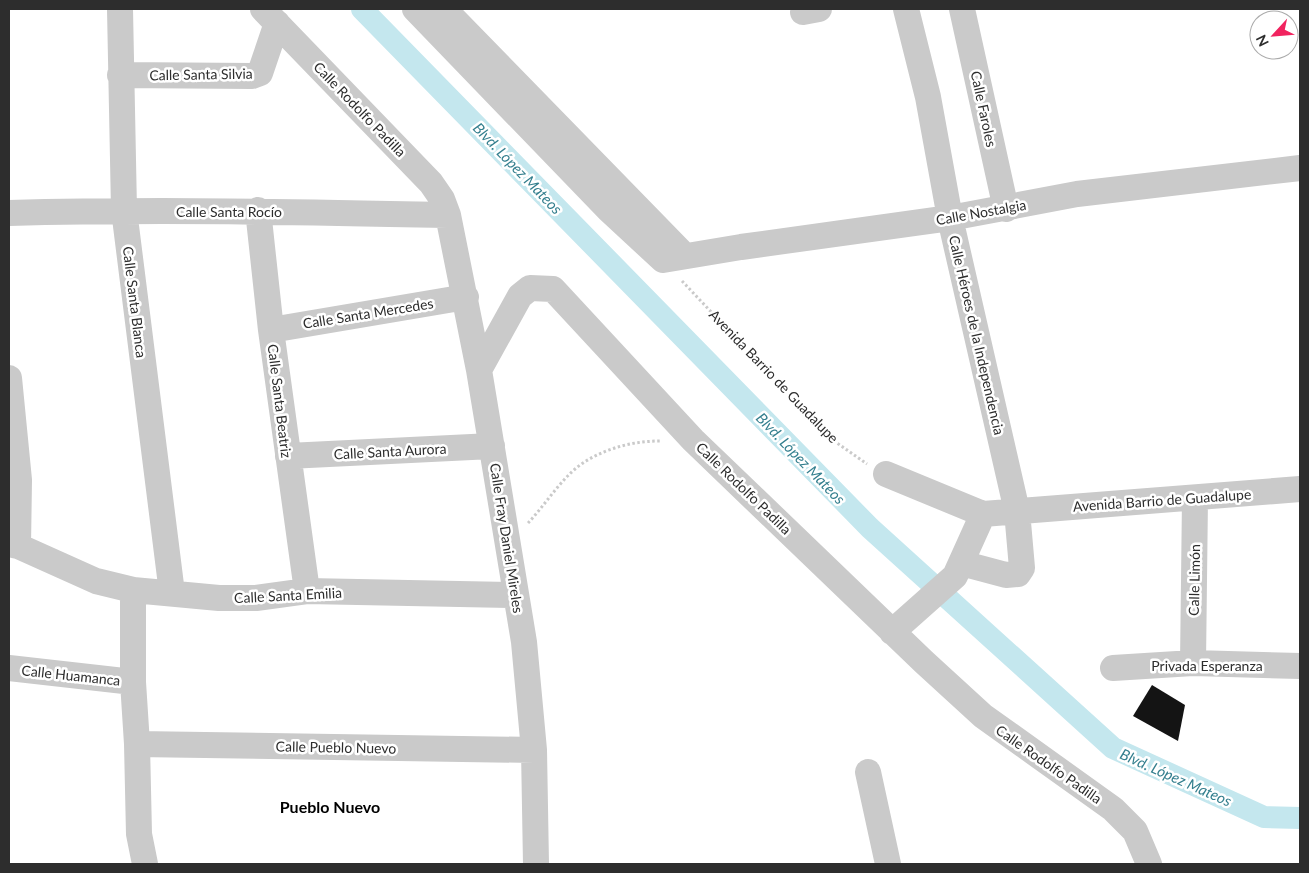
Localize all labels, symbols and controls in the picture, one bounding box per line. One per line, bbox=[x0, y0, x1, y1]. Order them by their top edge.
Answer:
north arrow bbox=[1249, 10, 1299, 60]
text: N bbox=[1252, 32, 1272, 49]
street label: Calle Rodolfo Padilla bbox=[310, 58, 410, 160]
street label: Calle Santa Silvia bbox=[149, 65, 253, 83]
street label: Calle Faroles bbox=[968, 69, 1000, 149]
water label: Blvd. López Mateos bbox=[470, 119, 566, 217]
street label: Calle Nostalgia bbox=[935, 196, 1027, 228]
street label: Calle Santa Rocío bbox=[176, 203, 282, 220]
street label: Calle Héroes de la Independencia bbox=[946, 234, 1008, 436]
street label: Calle Santa Blanca bbox=[120, 245, 150, 359]
street label: Calle Santa Mercedes bbox=[302, 294, 434, 332]
street label: Avenida Barrio de Guadalupe bbox=[706, 306, 842, 446]
street label: Calle Santa Beatriz bbox=[265, 343, 295, 459]
water label: Blvd. López Mateos bbox=[753, 409, 849, 507]
street label: Calle Rodolfo Padilla bbox=[693, 438, 795, 538]
street label: Calle Santa Aurora bbox=[333, 440, 447, 462]
street label: Calle Fray Daniel Mireles bbox=[487, 462, 527, 614]
street label: Avenida Barrio de Guadalupe bbox=[1072, 485, 1252, 515]
street label: Calle Limón bbox=[1185, 544, 1203, 616]
street label: Calle Santa Emilia bbox=[234, 584, 342, 606]
street label: Privada Esperanza bbox=[1151, 657, 1263, 674]
street label: Calle Huamanca bbox=[21, 661, 121, 689]
street label: Calle Rodolfo Padilla bbox=[993, 721, 1105, 807]
street label: Calle Pueblo Nuevo bbox=[276, 737, 397, 757]
water label: Blvd. López Mateos bbox=[1118, 744, 1234, 810]
district label: Pueblo Nuevo bbox=[280, 797, 380, 816]

